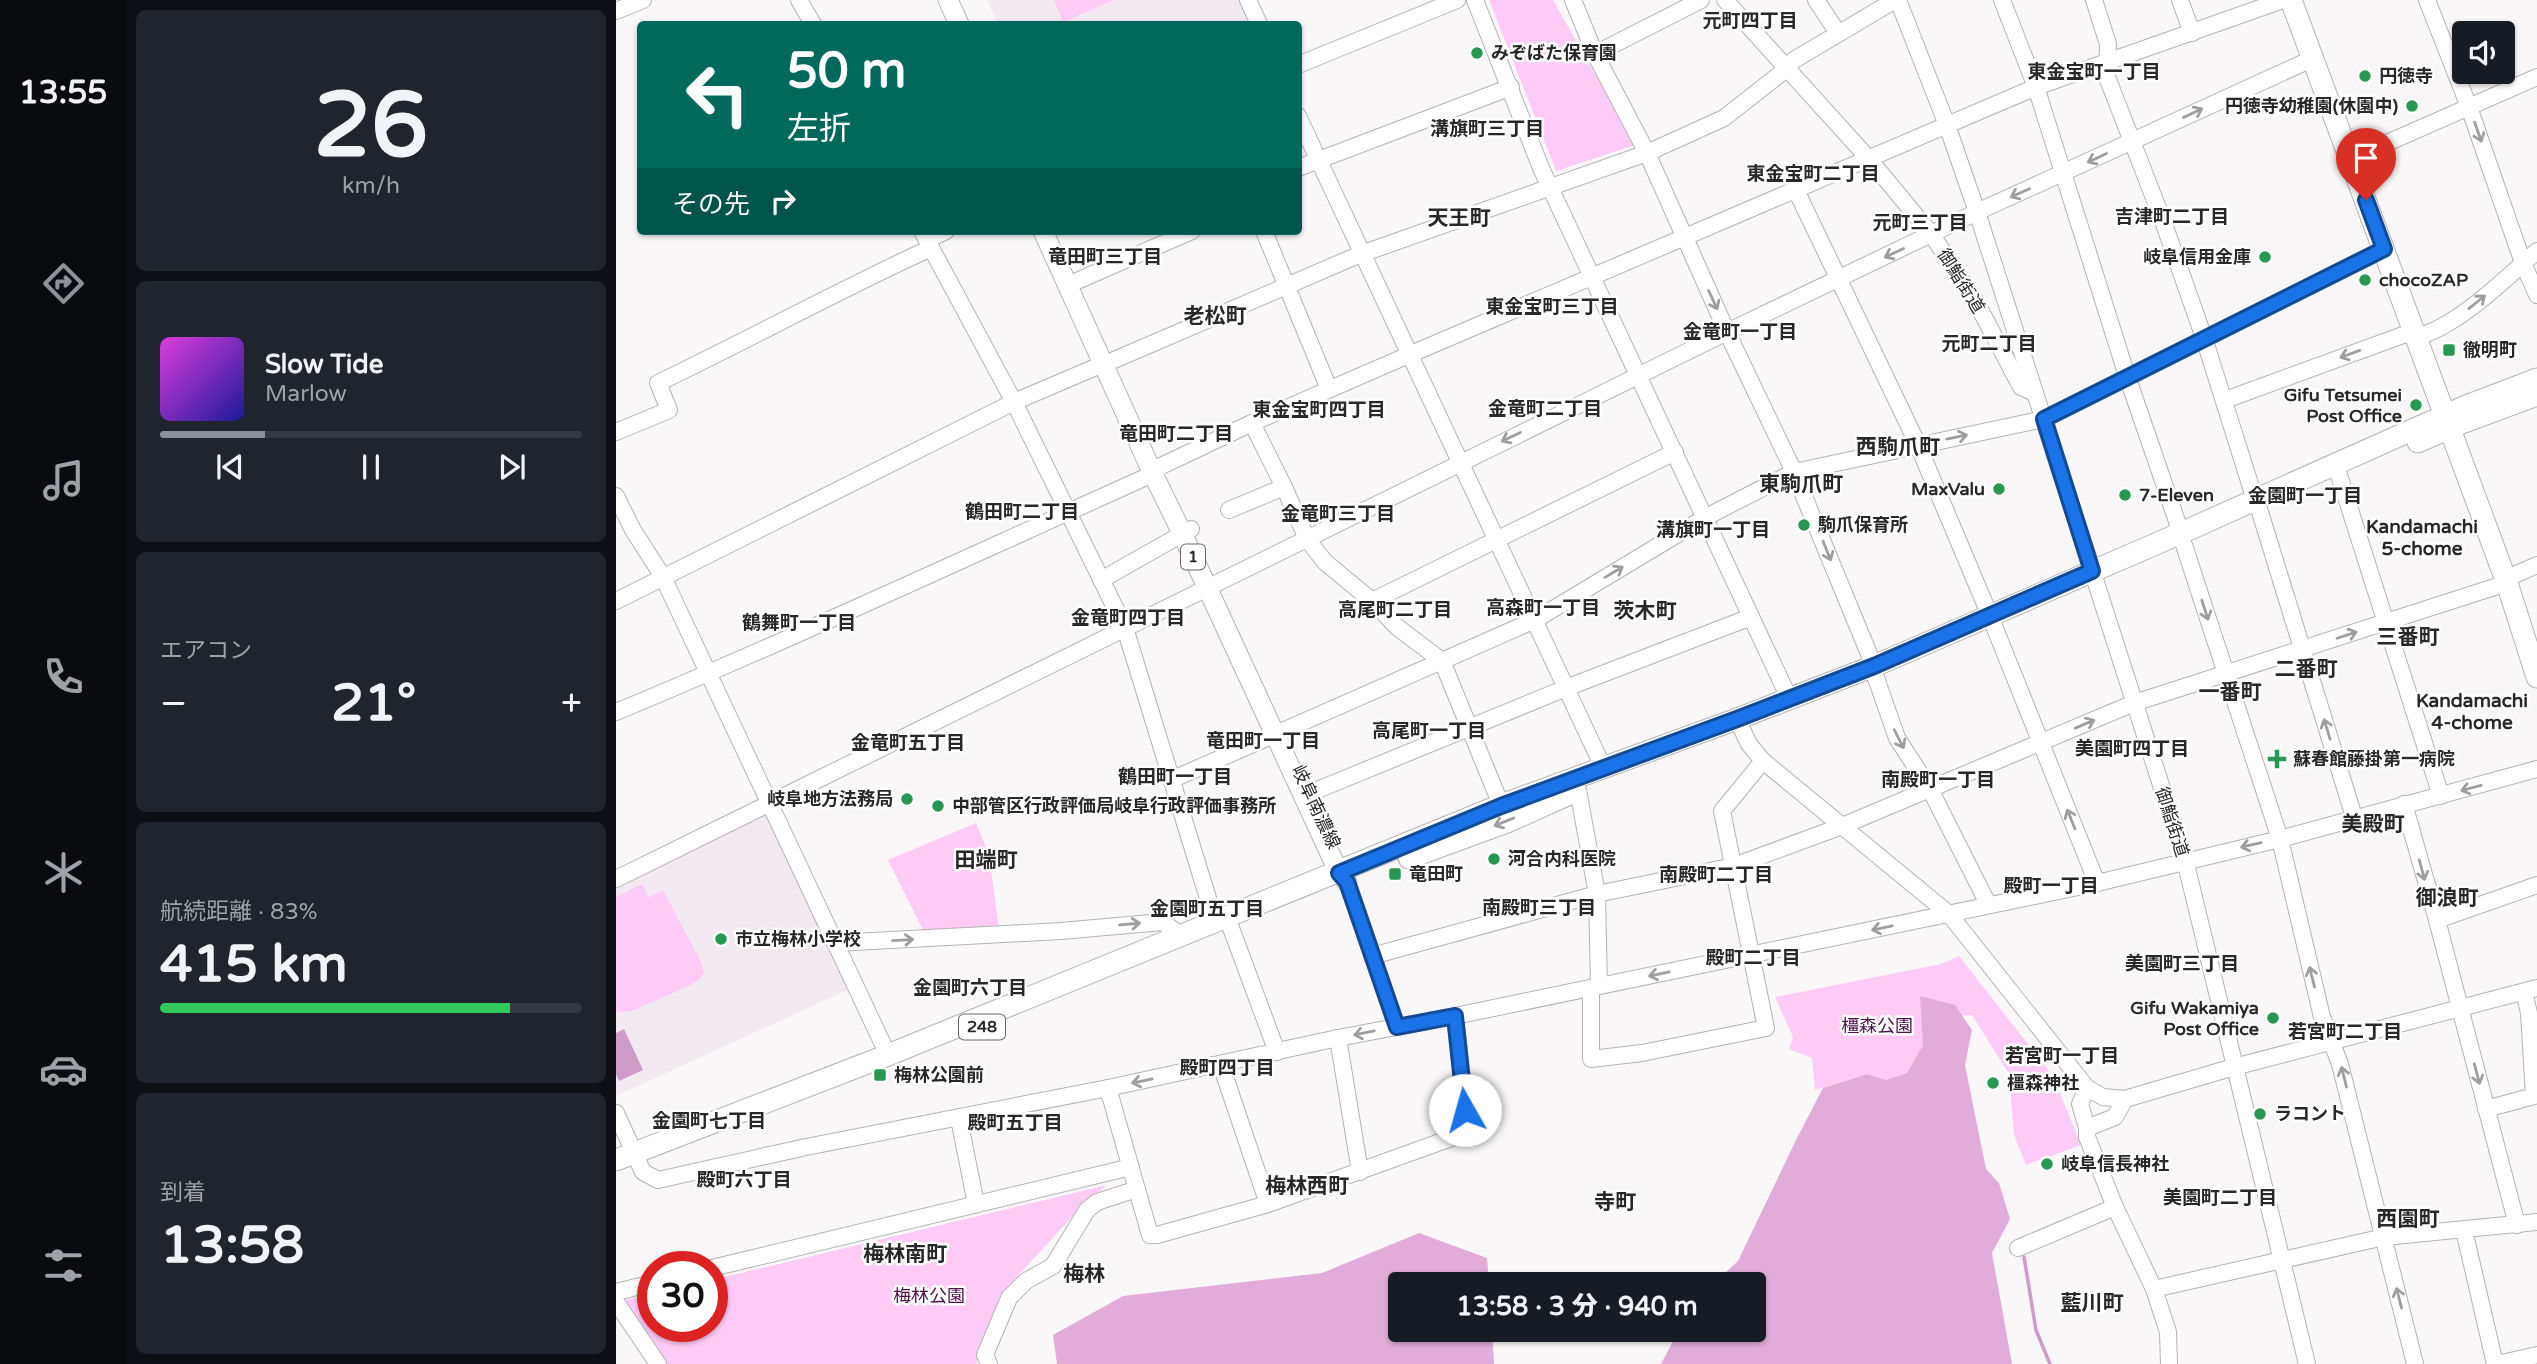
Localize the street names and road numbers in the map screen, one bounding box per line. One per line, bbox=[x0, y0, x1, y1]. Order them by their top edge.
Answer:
street label: 御鮨街道 bbox=[1933, 245, 1989, 317]
road number: 1 bbox=[1181, 544, 1205, 570]
street label: 岐阜南濃線 bbox=[1287, 762, 1345, 852]
street label: 御鮨街道 bbox=[2150, 784, 2194, 860]
road number: 248 bbox=[959, 1015, 1005, 1040]

